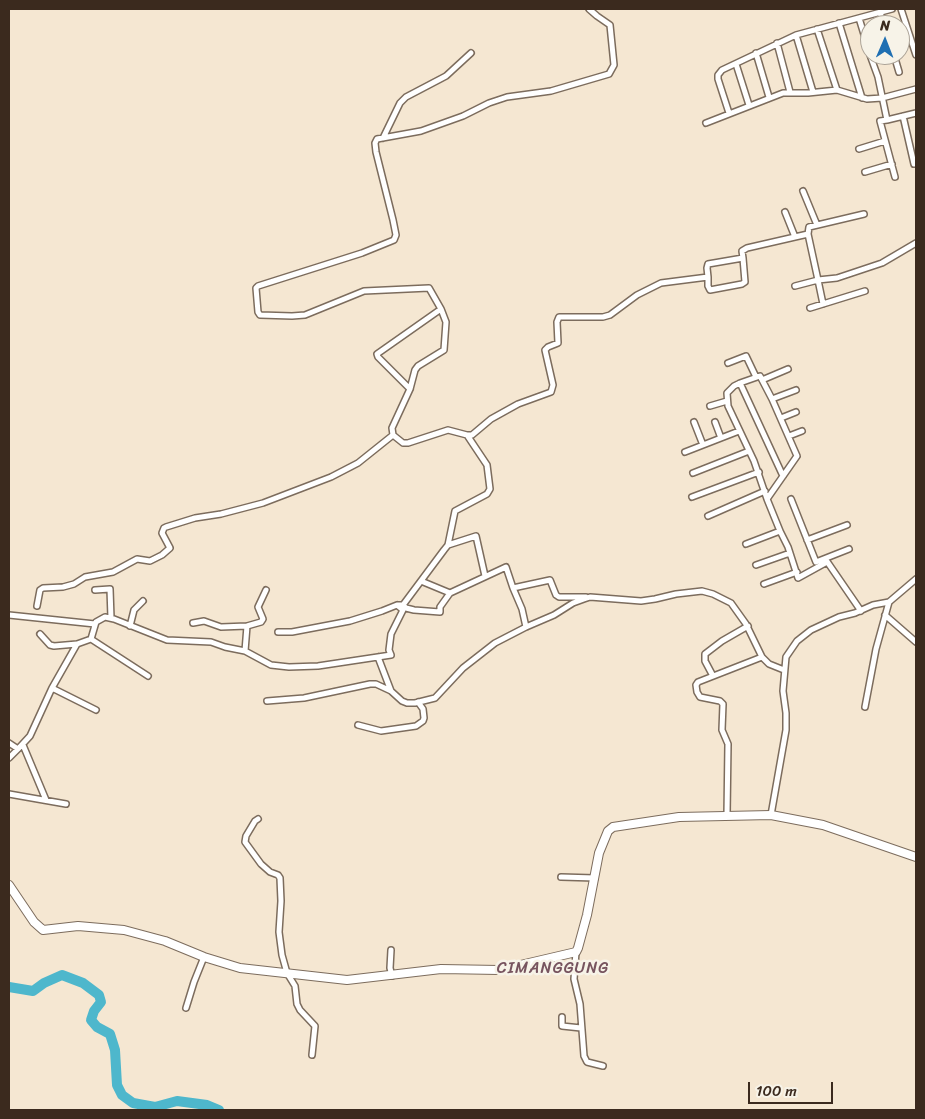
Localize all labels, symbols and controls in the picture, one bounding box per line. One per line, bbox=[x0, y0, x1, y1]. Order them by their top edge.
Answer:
text: N bbox=[880, 13, 890, 38]
north arrow bbox=[860, 15, 910, 65]
district label: CIMANGGUNG bbox=[495, 959, 611, 979]
scale bar bbox=[750, 1072, 835, 1104]
text: 100 m bbox=[756, 1078, 797, 1104]

